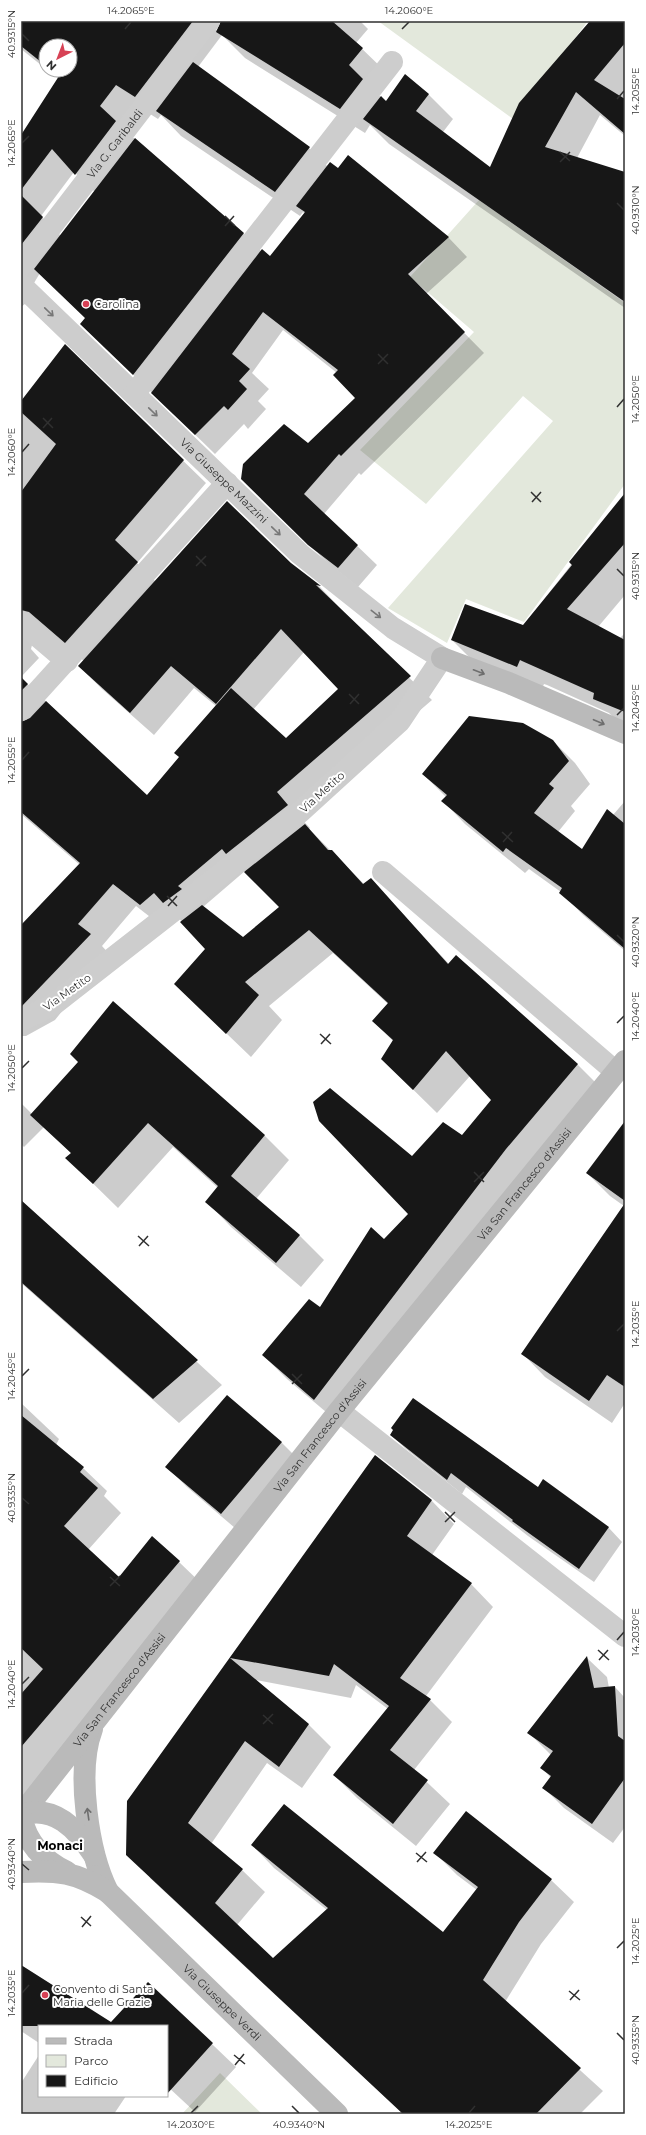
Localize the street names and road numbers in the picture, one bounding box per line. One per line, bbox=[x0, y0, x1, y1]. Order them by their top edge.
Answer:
street label: Via G. Garibaldi bbox=[84, 106, 146, 181]
street label: Via Giuseppe Mazzini bbox=[177, 435, 271, 526]
street label: Via Metito bbox=[297, 768, 347, 816]
street label: Via Metito bbox=[40, 970, 94, 1014]
street label: Via San Francesco d'Assisi bbox=[474, 1125, 574, 1243]
street label: Via San Francesco d'Assisi bbox=[271, 1376, 369, 1495]
street label: Via San Francesco d'Assisi bbox=[70, 1630, 169, 1750]
street label: Via Giuseppe Verdi bbox=[180, 1961, 264, 2044]

